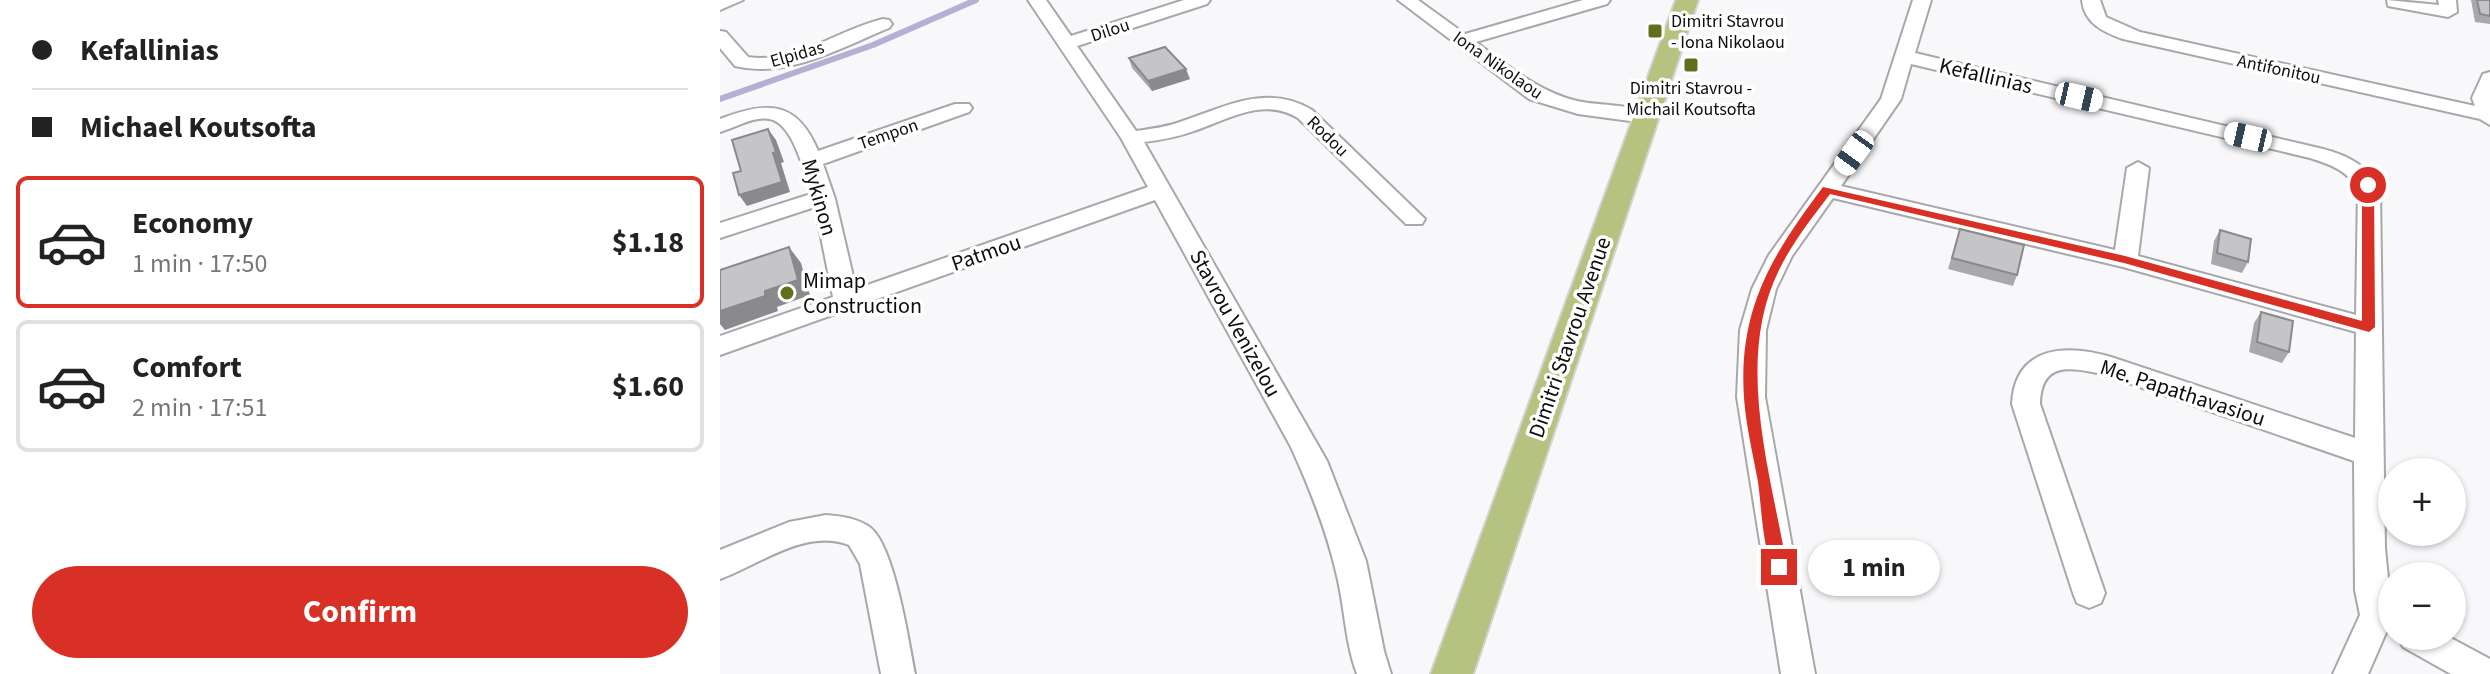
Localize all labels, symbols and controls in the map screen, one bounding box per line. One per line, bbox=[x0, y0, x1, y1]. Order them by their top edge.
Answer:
place label: Dimitri Stavrou - Iona Nikolaou bbox=[1671, 9, 1785, 55]
street label: Dilou bbox=[1087, 12, 1133, 48]
marker: Dimitri Stavrou - Iona Nikolaou bbox=[1646, 22, 1664, 40]
street label: Iona Nikolaou bbox=[1448, 25, 1548, 106]
text: Kefallinias bbox=[80, 29, 219, 72]
street label: Elpidas bbox=[767, 35, 827, 74]
street label: Antifonitou bbox=[2235, 48, 2323, 91]
street label: Kefallinias bbox=[1936, 50, 2036, 102]
marker: Dimitri Stavrou - Michail Koutsofta bbox=[1682, 56, 1700, 74]
place label: Dimitri Stavrou - Michail Koutsofta bbox=[1626, 76, 1756, 122]
car bbox=[2053, 80, 2105, 114]
text: Michael Koutsofta bbox=[80, 106, 317, 149]
street label: Rodou bbox=[1301, 110, 1354, 162]
street label: Tempon bbox=[855, 113, 921, 156]
car bbox=[2222, 120, 2274, 154]
car bbox=[1830, 127, 1878, 179]
street label: Mykinon bbox=[793, 155, 845, 239]
route start bbox=[2350, 167, 2386, 203]
text: Economy bbox=[132, 202, 253, 245]
icon: car bbox=[36, 206, 108, 278]
text: $1.18 bbox=[612, 221, 684, 264]
street label: Patmou bbox=[947, 226, 1026, 280]
street label: Dimitri Stavrou Avenue bbox=[1521, 233, 1619, 442]
street label: Stavrou Venizelou bbox=[1181, 244, 1289, 403]
text: 1 min · 17:50 bbox=[132, 245, 267, 282]
place label: Mimap Construction bbox=[803, 265, 922, 322]
marker: Mimap Construction bbox=[778, 284, 796, 302]
text: Comfort bbox=[132, 346, 242, 389]
icon: car bbox=[36, 350, 108, 422]
street label: Me. Papathavasiou bbox=[2096, 351, 2269, 435]
text: $1.60 bbox=[612, 365, 684, 408]
text: 2 min · 17:51 bbox=[132, 389, 267, 426]
map controls bbox=[2378, 458, 2466, 650]
button: + bbox=[2378, 458, 2466, 546]
callout: 1 min bbox=[1807, 539, 1939, 595]
route end bbox=[1761, 549, 1797, 585]
text: 1 min bbox=[1842, 549, 1906, 586]
button: − bbox=[2378, 562, 2466, 650]
button: Confirm bbox=[32, 566, 688, 658]

